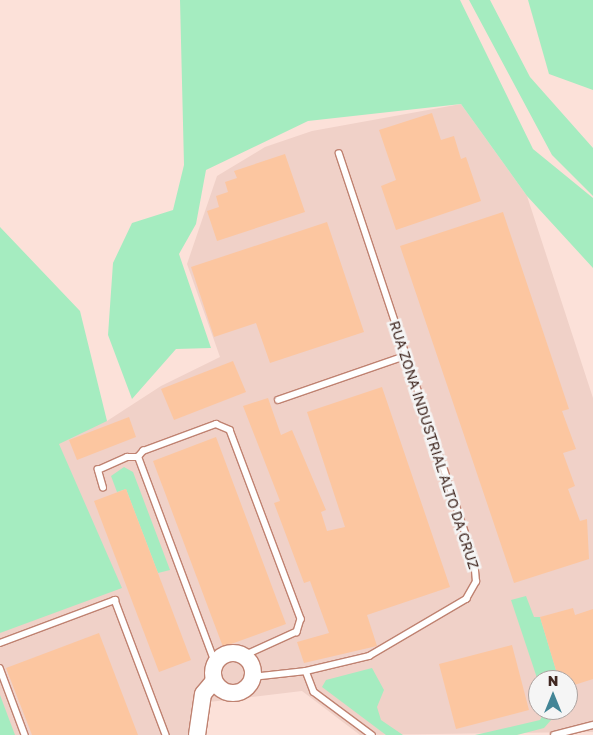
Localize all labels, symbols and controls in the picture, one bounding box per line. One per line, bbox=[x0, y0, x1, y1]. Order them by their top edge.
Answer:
street label: RUA ZONA INDUSTRIAL ALTO DA CRUZ bbox=[386, 319, 482, 571]
north arrow bbox=[528, 670, 578, 720]
text: N bbox=[548, 672, 558, 689]

